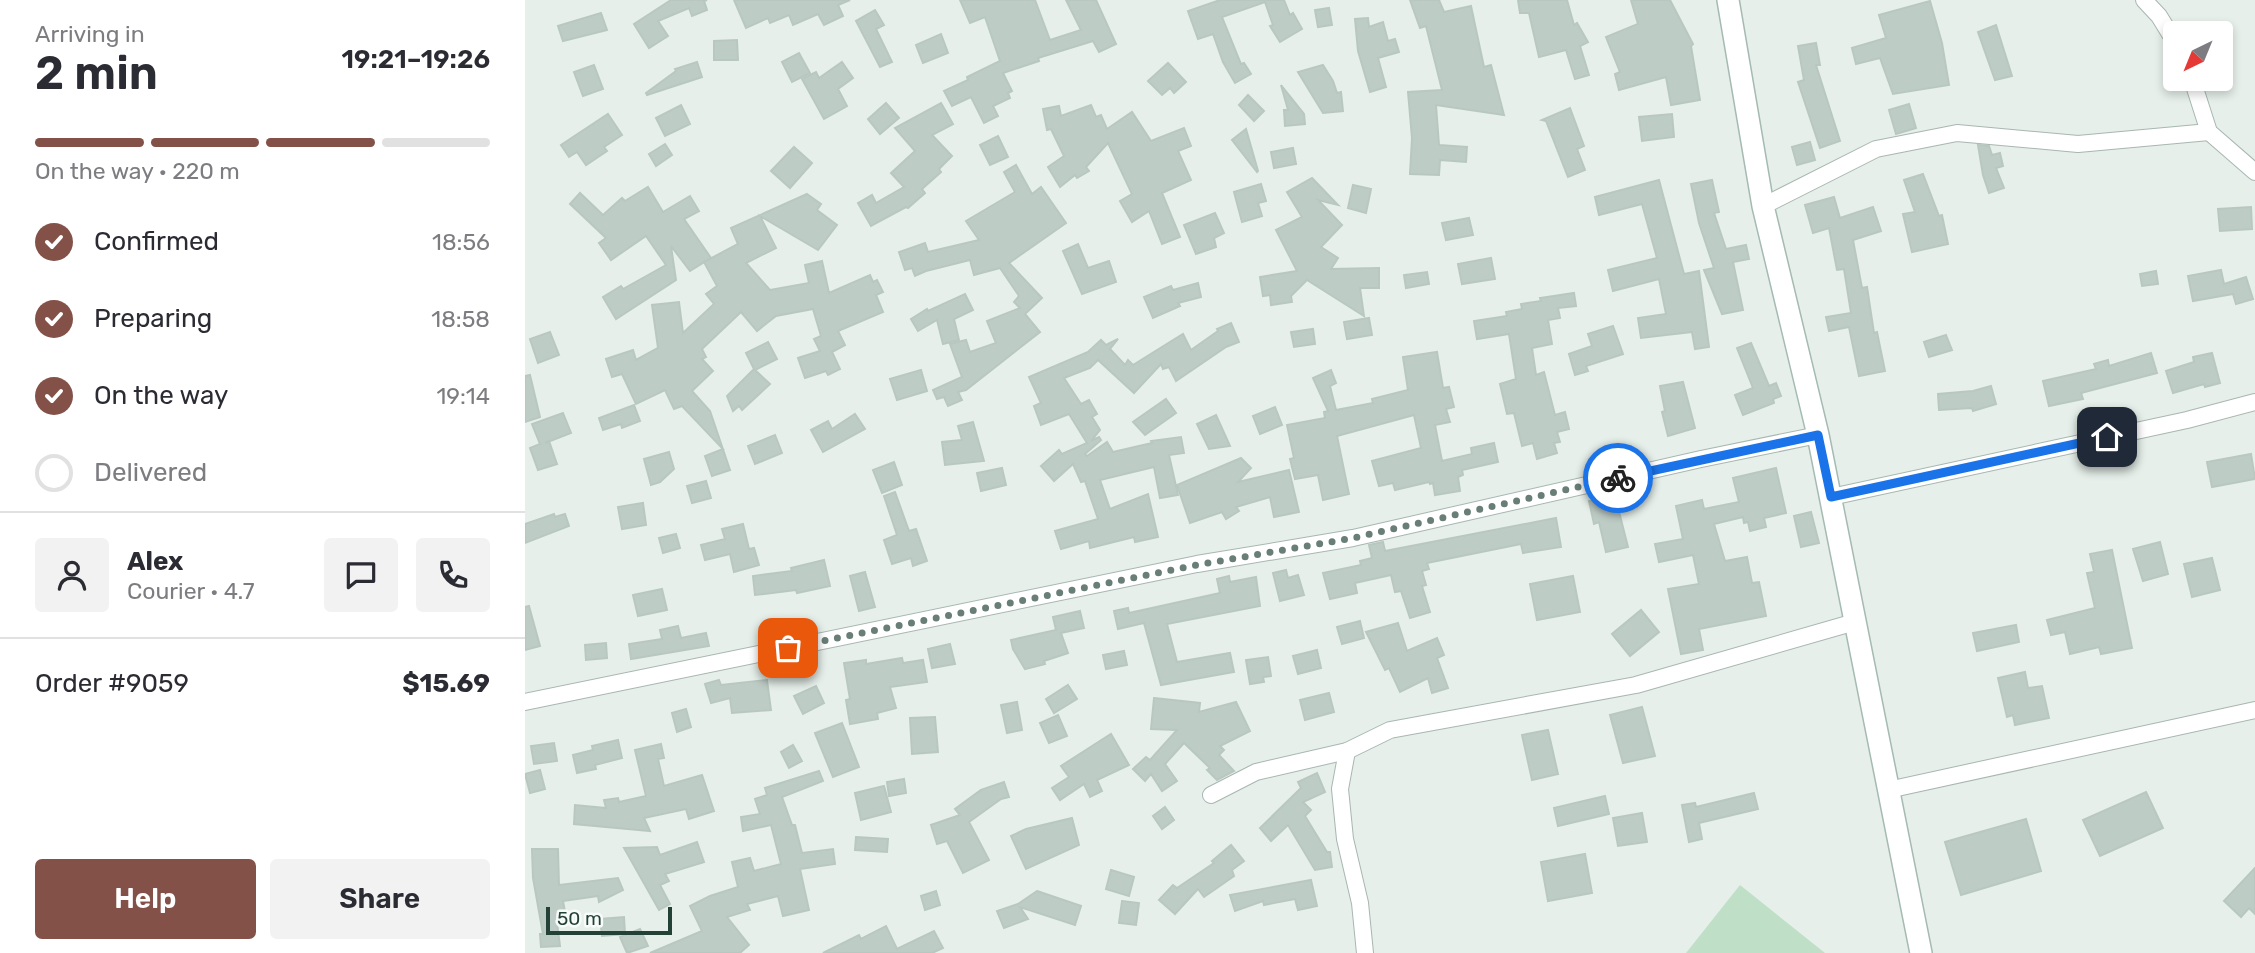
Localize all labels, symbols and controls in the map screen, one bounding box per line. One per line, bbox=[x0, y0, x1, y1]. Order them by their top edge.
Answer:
text: Arriving in bbox=[35, 20, 145, 48]
north arrow bbox=[2163, 21, 2233, 91]
map controls bbox=[2163, 21, 2233, 91]
text: 19:21–19:26 bbox=[342, 44, 490, 75]
text: 2 min bbox=[35, 46, 158, 101]
text: On the way · 220 m bbox=[35, 157, 240, 185]
icon: check bbox=[35, 223, 73, 261]
text: Confirmed bbox=[94, 226, 219, 257]
text: 18:56 bbox=[432, 228, 490, 256]
icon: check bbox=[35, 300, 73, 338]
text: Preparing bbox=[94, 303, 212, 334]
text: 18:58 bbox=[431, 305, 490, 333]
icon: check bbox=[35, 377, 73, 415]
text: On the way bbox=[94, 380, 228, 411]
text: 19:14 bbox=[437, 382, 490, 410]
pin bbox=[2077, 407, 2137, 467]
icon: home bbox=[2088, 418, 2126, 456]
courier bbox=[1583, 443, 1653, 513]
text: Delivered bbox=[94, 457, 207, 488]
icon: bike bbox=[1599, 459, 1637, 497]
button: person bbox=[35, 538, 109, 612]
button: chat bbox=[324, 538, 398, 612]
button: phone bbox=[416, 538, 490, 612]
text: Alex bbox=[127, 546, 183, 577]
text: Courier · 4.7 bbox=[127, 577, 254, 605]
pin bbox=[758, 618, 818, 678]
icon: bag bbox=[769, 629, 807, 667]
text: Order #9059 bbox=[35, 668, 189, 699]
text: $15.69 bbox=[402, 668, 490, 699]
button: Help bbox=[35, 859, 256, 939]
button: Share bbox=[270, 859, 490, 939]
scale bar bbox=[546, 904, 672, 936]
text: 50 m bbox=[557, 907, 602, 930]

